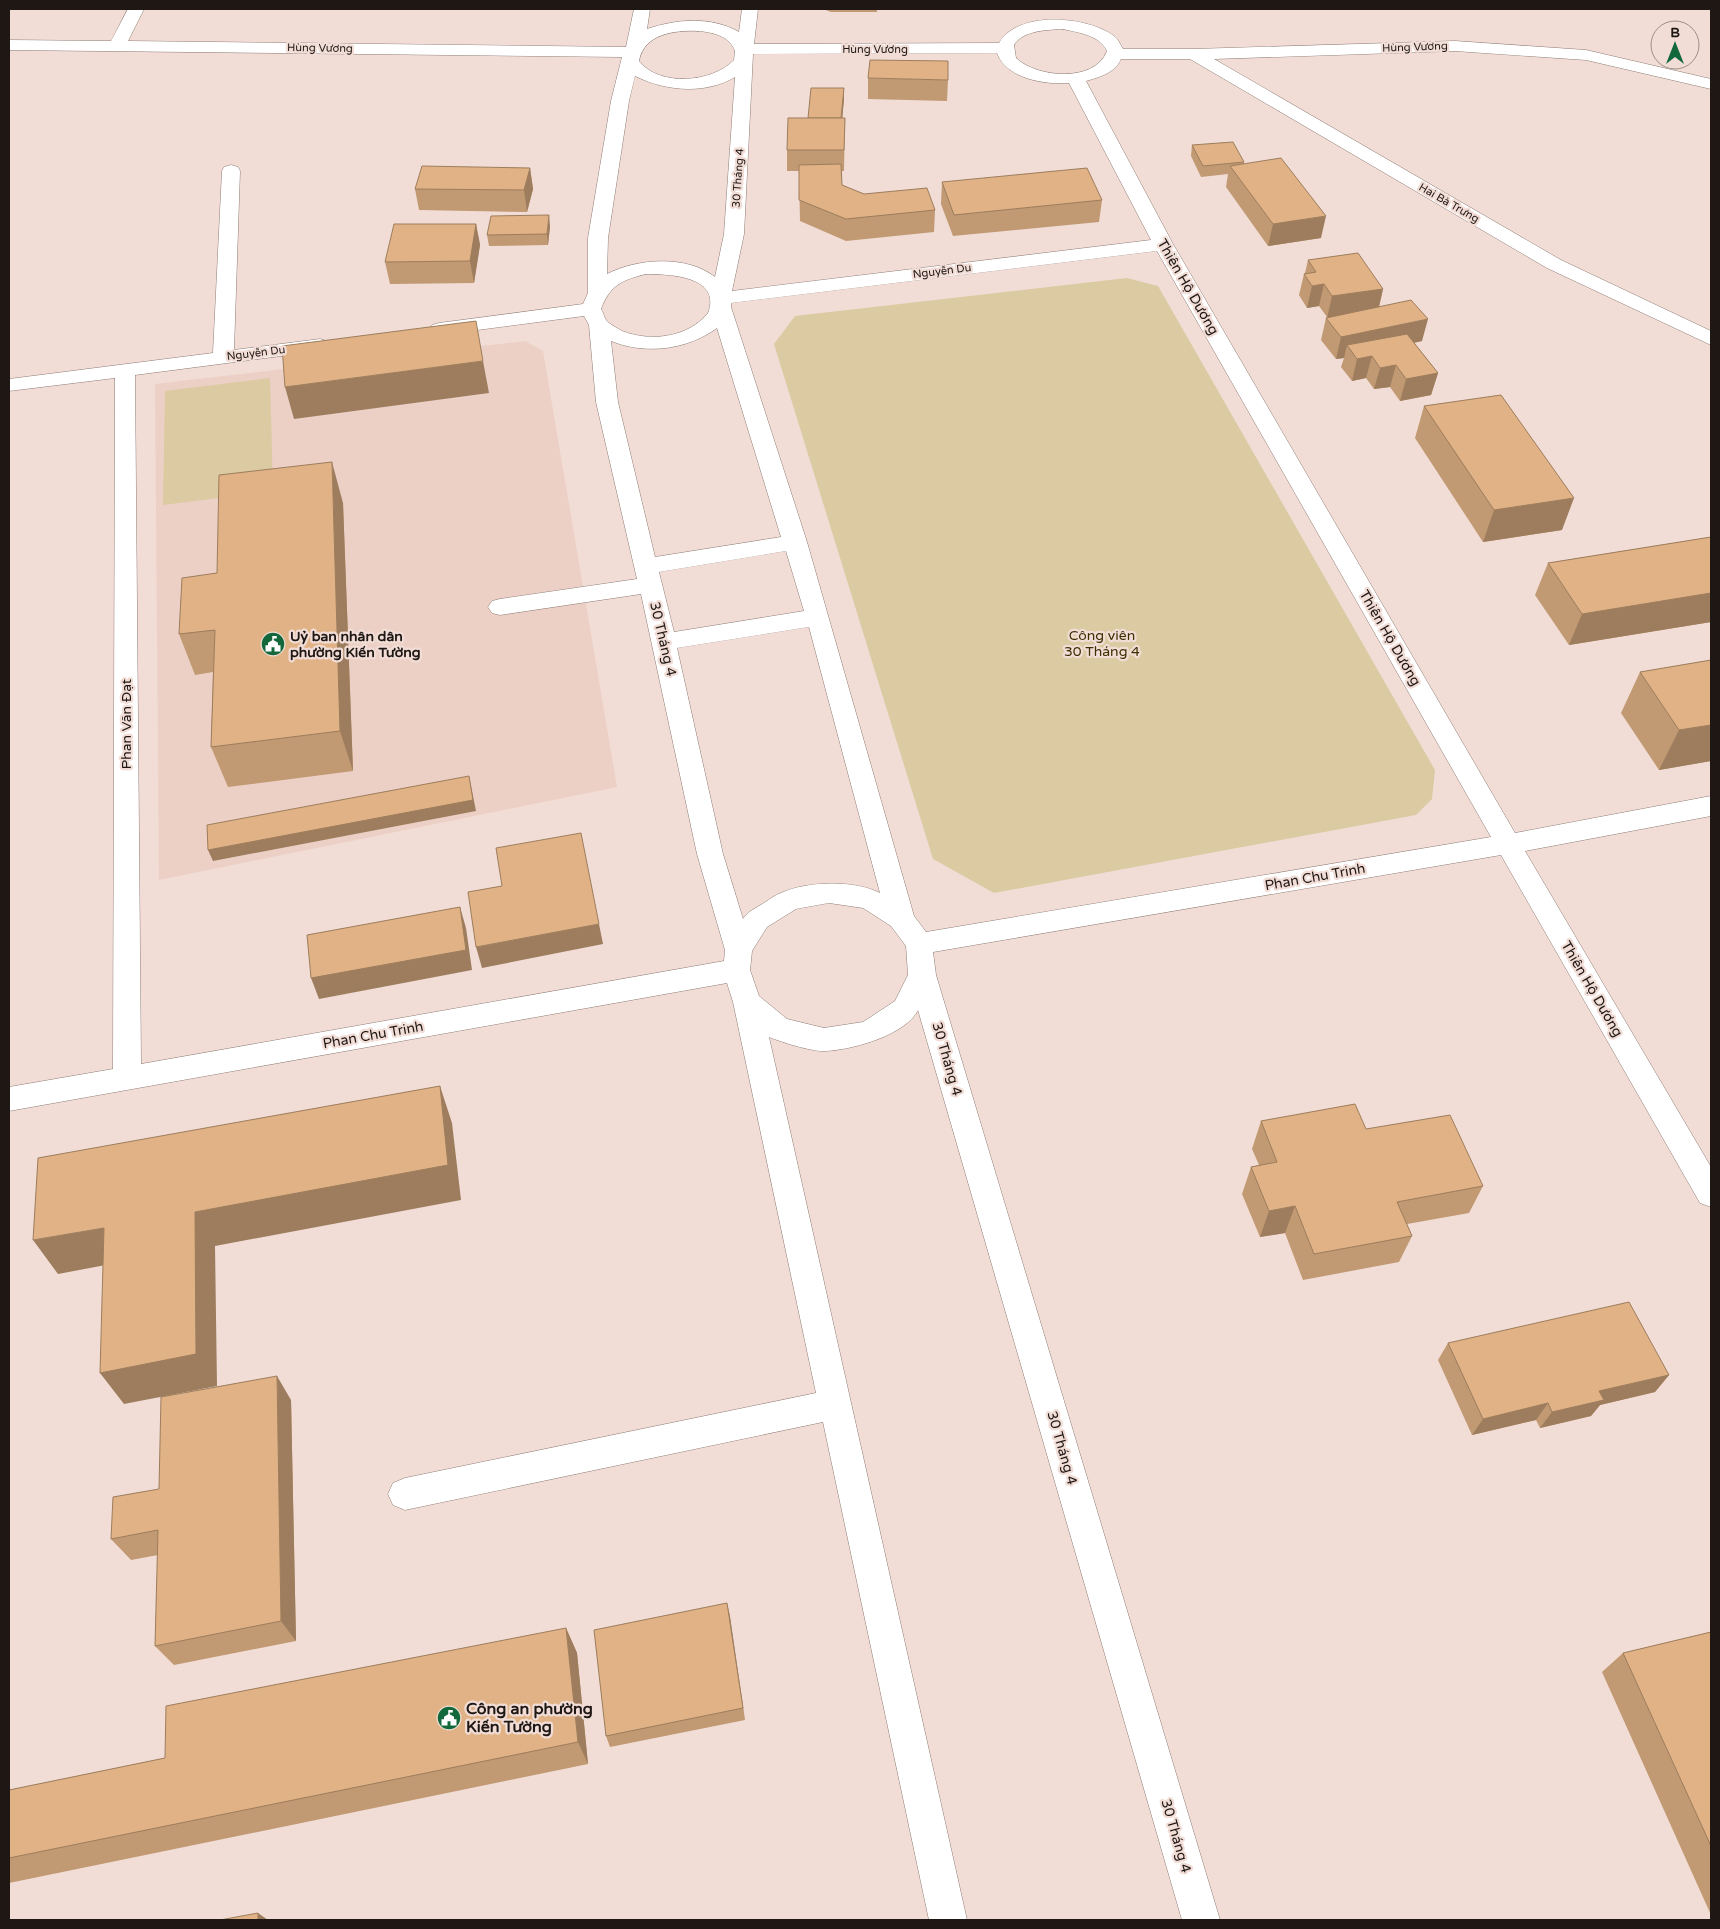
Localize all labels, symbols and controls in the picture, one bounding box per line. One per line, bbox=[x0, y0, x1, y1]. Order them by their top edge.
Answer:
north arrow bbox=[1650, 20, 1700, 70]
text: B bbox=[1670, 24, 1680, 41]
street label: Hùng Vương bbox=[1382, 39, 1448, 55]
street label: Hùng Vương bbox=[287, 41, 353, 55]
street label: Hùng Vương bbox=[842, 43, 908, 56]
street label: 30 Tháng 4 bbox=[729, 148, 747, 208]
street label: Hai Bà Trưng bbox=[1417, 181, 1482, 226]
street label: Thiên Hộ Dương bbox=[1154, 236, 1222, 338]
street label: Nguyễn Du bbox=[912, 261, 972, 281]
street label: Nguyễn Du bbox=[226, 343, 286, 363]
street label: Thiên Hộ Dương bbox=[1356, 587, 1424, 689]
street label: 30 Tháng 4 bbox=[646, 600, 680, 678]
park label: Công viên 30 Tháng 4 bbox=[1064, 627, 1140, 660]
place label: Uỷ ban nhân dân phường Kiến Tường bbox=[290, 628, 421, 661]
public building icon: Uỷ ban nhân dân phường Kiến Tường bbox=[260, 631, 286, 657]
street label: Phan Văn Đạt bbox=[118, 678, 135, 769]
street label: Phan Chu Trinh bbox=[1263, 860, 1367, 894]
street label: Thiên Hộ Dương bbox=[1558, 938, 1626, 1040]
street label: Phan Chu Trinh bbox=[321, 1018, 425, 1052]
street label: 30 Tháng 4 bbox=[928, 1020, 966, 1098]
street label: 30 Tháng 4 bbox=[1043, 1409, 1081, 1487]
place label: Công an phường Kiến Tường bbox=[466, 1699, 593, 1737]
public building icon: Công an phường Kiến Tường bbox=[436, 1705, 462, 1731]
street label: 30 Tháng 4 bbox=[1157, 1797, 1195, 1875]

